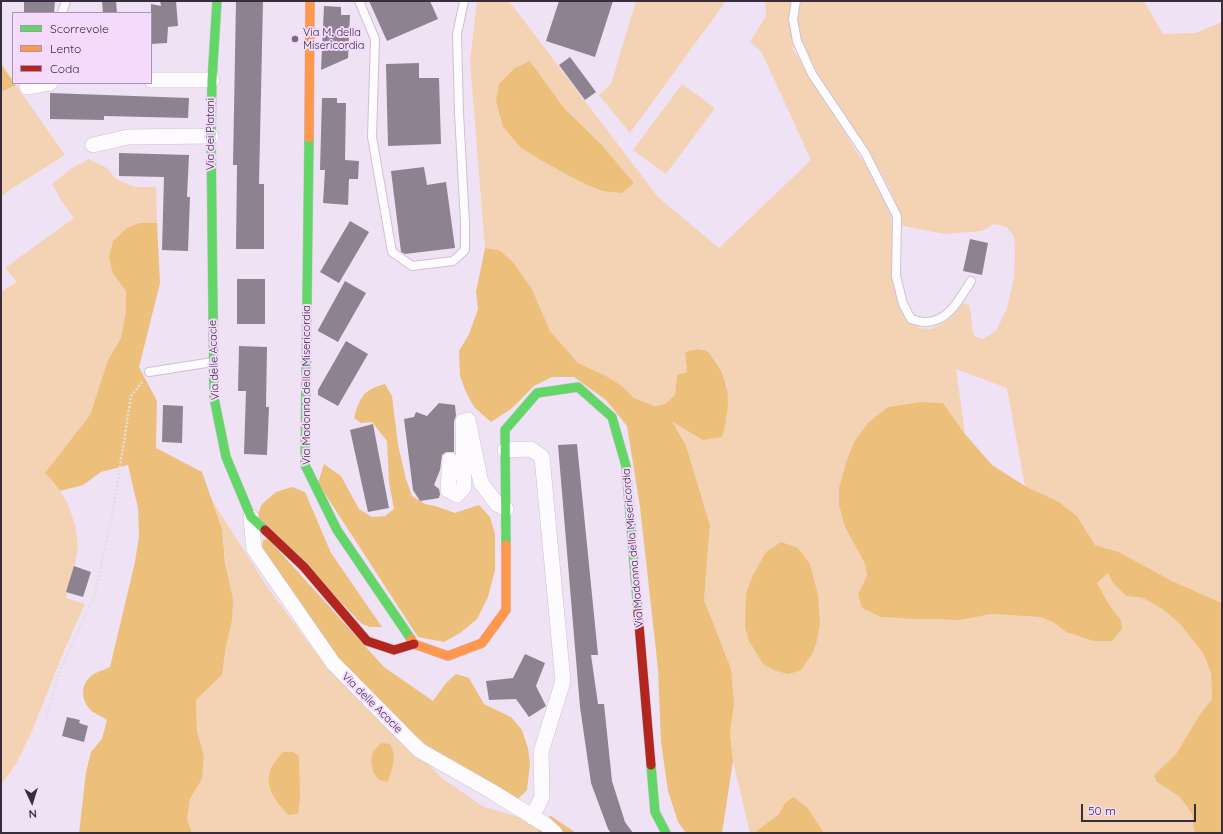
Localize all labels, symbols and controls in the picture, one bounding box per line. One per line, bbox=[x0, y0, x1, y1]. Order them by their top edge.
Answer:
legend bbox=[12, 12, 152, 84]
text: Scorrevole bbox=[50, 21, 109, 36]
place label: Via M. della Misericordia bbox=[303, 26, 364, 52]
marker: Via M. della Misericordia bbox=[290, 34, 300, 44]
text: Lento bbox=[50, 41, 81, 56]
text: Coda bbox=[50, 61, 80, 76]
street label: Via dei Platani bbox=[204, 98, 218, 170]
street label: Via Madonna della Misericordia bbox=[300, 305, 314, 465]
street label: Via delle Acacie bbox=[206, 320, 222, 400]
street label: Via Madonna della Misericordia bbox=[619, 468, 647, 628]
street label: Via delle Acacie bbox=[339, 670, 405, 736]
north arrow bbox=[12, 782, 52, 822]
scale bar bbox=[1083, 796, 1198, 822]
text: 50 m bbox=[1088, 803, 1116, 818]
text: N bbox=[28, 807, 37, 821]

